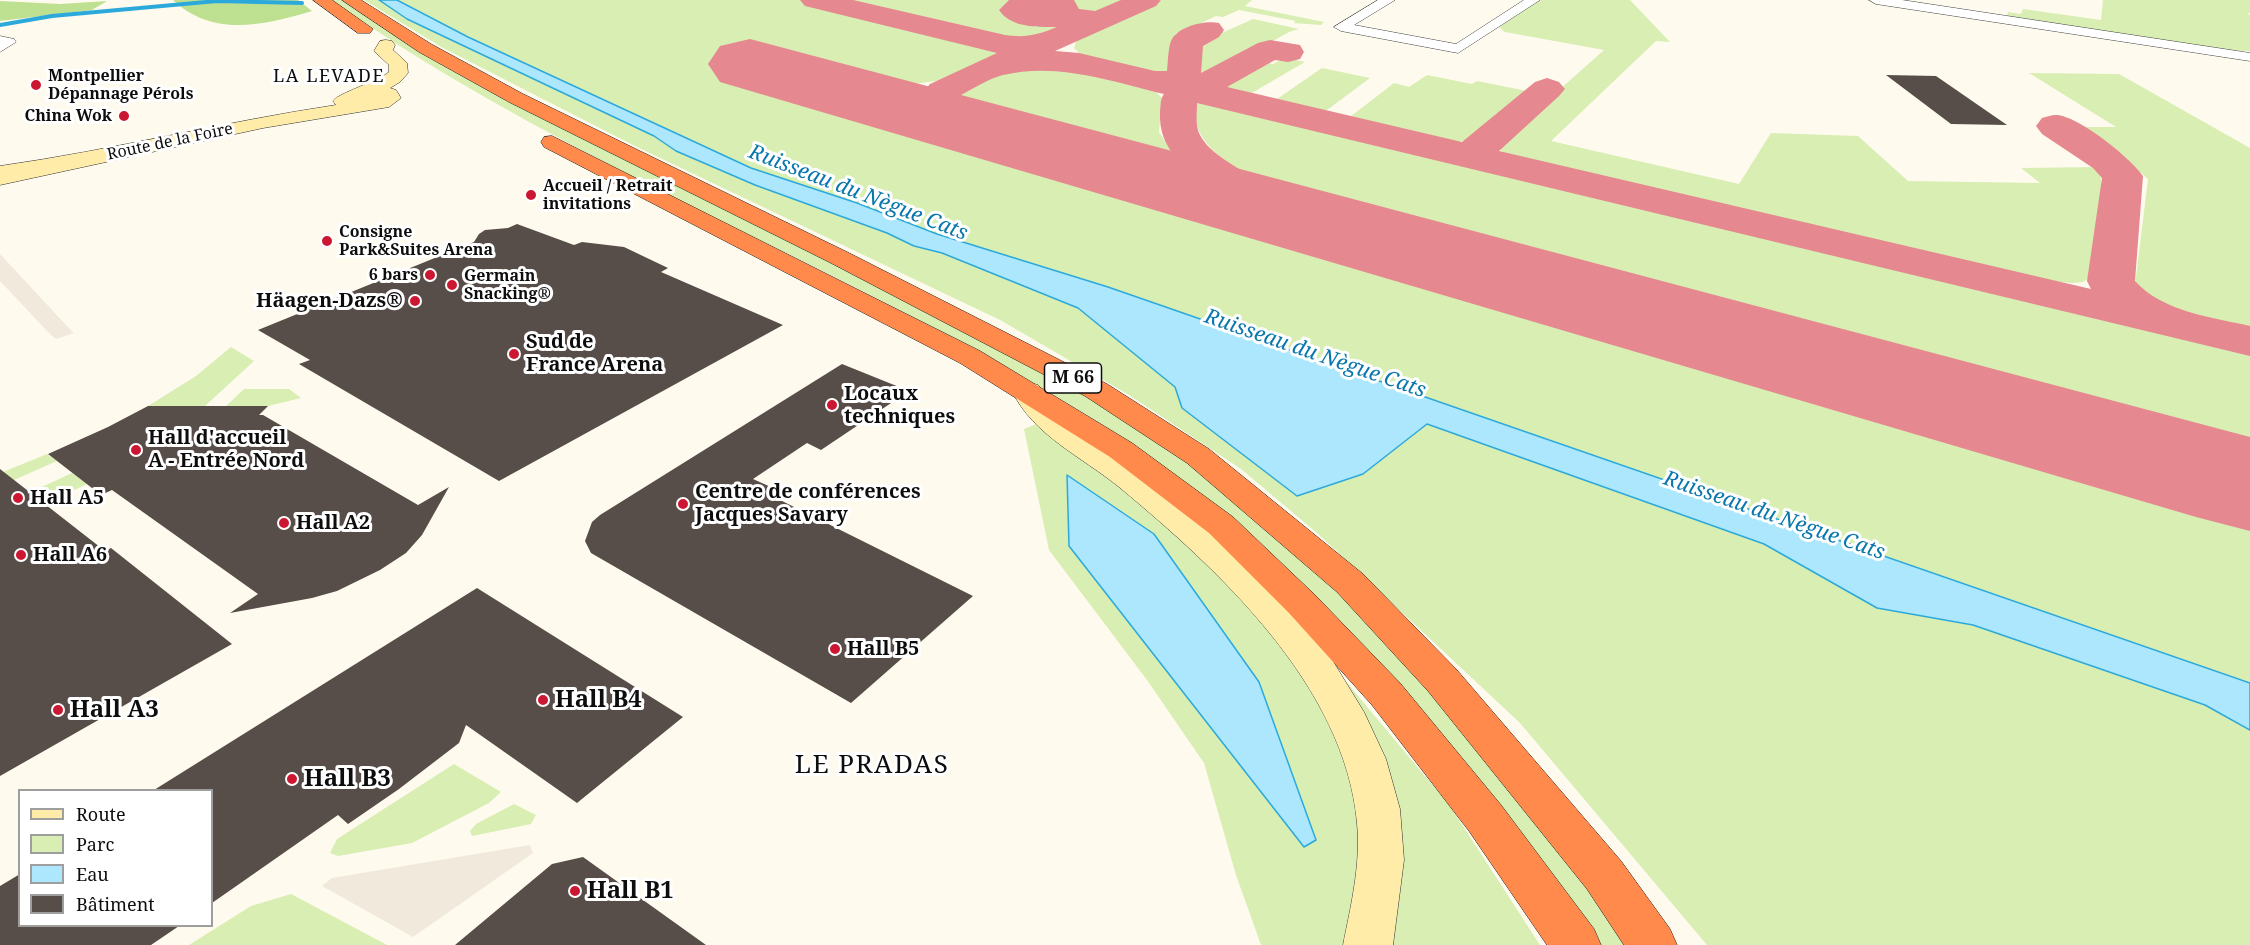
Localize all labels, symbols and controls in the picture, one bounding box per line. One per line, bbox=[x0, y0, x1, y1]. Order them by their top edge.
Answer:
place label: Montpellier Dépannage Pérols bbox=[48, 66, 193, 104]
district label: LA LEVADE bbox=[273, 66, 385, 88]
marker: Montpellier Dépannage Pérols bbox=[29, 78, 43, 92]
place label: China Wok bbox=[24, 106, 112, 126]
marker: China Wok bbox=[117, 109, 131, 123]
street label: Route de la Foire bbox=[105, 119, 235, 165]
water label: Ruisseau du Nègue Cats bbox=[745, 140, 971, 246]
place label: Accueil / Retrait invitations bbox=[543, 176, 672, 214]
marker: Accueil / Retrait invitations bbox=[524, 188, 538, 202]
place label: Consigne Park&Suites Arena bbox=[339, 222, 493, 260]
marker: Consigne Park&Suites Arena bbox=[320, 234, 334, 248]
place label: 6 bars bbox=[369, 265, 418, 285]
place label: Germain Snacking® bbox=[464, 266, 551, 304]
marker: 6 bars bbox=[423, 268, 437, 282]
marker: Germain Snacking® bbox=[445, 278, 459, 292]
place label: Häagen-Dazs® bbox=[256, 289, 403, 313]
marker: Häagen-Dazs® bbox=[408, 294, 422, 308]
water label: Ruisseau du Nègue Cats bbox=[1201, 304, 1429, 404]
place label: Sud de France Arena bbox=[526, 330, 663, 377]
marker: Sud de France Arena bbox=[507, 347, 521, 361]
road number: M 66 bbox=[1044, 363, 1102, 393]
place label: Locaux techniques bbox=[844, 382, 955, 429]
marker: Locaux techniques bbox=[825, 398, 839, 412]
place label: Hall d'accueil A - Entrée Nord bbox=[148, 426, 304, 473]
marker: Hall d'accueil A - Entrée Nord bbox=[129, 443, 143, 457]
water label: Ruisseau du Nègue Cats bbox=[1660, 466, 1888, 566]
place label: Centre de conférences Jacques Savary bbox=[695, 480, 921, 527]
place label: Hall A5 bbox=[30, 486, 104, 510]
marker: Hall A5 bbox=[11, 491, 25, 505]
marker: Centre de conférences Jacques Savary bbox=[676, 497, 690, 511]
place label: Hall A2 bbox=[296, 511, 370, 535]
marker: Hall A2 bbox=[277, 516, 291, 530]
place label: Hall A6 bbox=[33, 543, 107, 567]
marker: Hall A6 bbox=[14, 548, 28, 562]
place label: Hall B5 bbox=[847, 637, 919, 661]
marker: Hall B5 bbox=[828, 642, 842, 656]
place label: Hall B4 bbox=[555, 686, 642, 714]
marker: Hall B4 bbox=[536, 693, 550, 707]
place label: Hall A3 bbox=[70, 696, 159, 724]
marker: Hall A3 bbox=[51, 703, 65, 717]
district label: LE PRADAS bbox=[795, 750, 949, 782]
place label: Hall B3 bbox=[304, 765, 391, 793]
marker: Hall B3 bbox=[285, 772, 299, 786]
legend bbox=[18, 789, 213, 927]
text: Route bbox=[76, 802, 126, 826]
text: Parc bbox=[76, 832, 114, 856]
text: Eau bbox=[76, 862, 109, 886]
place label: Hall B1 bbox=[587, 877, 674, 905]
marker: Hall B1 bbox=[568, 884, 582, 898]
text: Bâtiment bbox=[76, 892, 155, 916]

